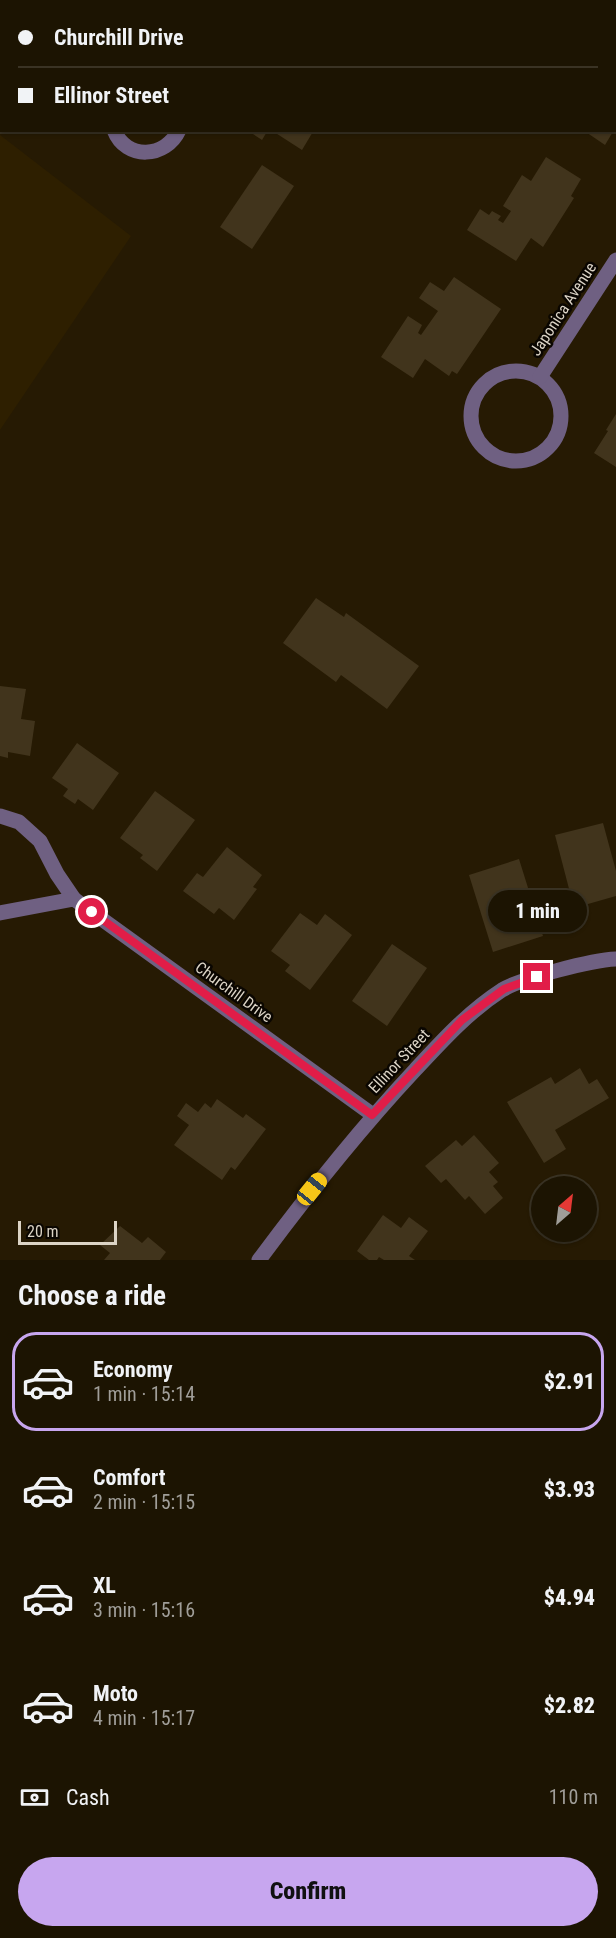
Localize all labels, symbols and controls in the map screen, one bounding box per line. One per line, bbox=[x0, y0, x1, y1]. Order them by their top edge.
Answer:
text: Churchill Drive bbox=[54, 25, 183, 50]
text: Ellinor Street bbox=[54, 83, 169, 108]
street label: Japonica Avenue bbox=[526, 259, 600, 359]
callout: 1 min bbox=[488, 890, 586, 932]
route start bbox=[78, 898, 105, 925]
text: 1 min bbox=[515, 899, 560, 923]
street label: Churchill Drive bbox=[192, 958, 276, 1026]
route end bbox=[523, 963, 550, 990]
street label: Ellinor Street bbox=[365, 1025, 434, 1097]
car bbox=[294, 1169, 330, 1209]
north arrow bbox=[531, 1176, 597, 1242]
map controls bbox=[531, 1176, 597, 1242]
scale bar bbox=[18, 1218, 117, 1246]
text: 20 m bbox=[27, 1222, 59, 1241]
text: Choose a ride bbox=[18, 1280, 166, 1312]
icon: car bbox=[21, 1355, 75, 1409]
text: Economy bbox=[93, 1357, 173, 1382]
text: $2.91 bbox=[544, 1369, 595, 1394]
text: 1 min · 15:14 bbox=[93, 1382, 195, 1406]
icon: car bbox=[21, 1463, 75, 1517]
text: Comfort bbox=[93, 1465, 166, 1490]
text: $3.93 bbox=[544, 1477, 595, 1502]
text: 2 min · 15:15 bbox=[93, 1490, 195, 1514]
icon: car bbox=[21, 1571, 75, 1625]
text: XL bbox=[93, 1573, 116, 1598]
text: $4.94 bbox=[544, 1585, 595, 1610]
text: 3 min · 15:16 bbox=[93, 1598, 195, 1622]
icon: car bbox=[21, 1679, 75, 1733]
text: Moto bbox=[93, 1681, 138, 1706]
text: $2.82 bbox=[544, 1693, 595, 1718]
text: 4 min · 15:17 bbox=[93, 1706, 195, 1730]
icon: cash bbox=[18, 1781, 51, 1814]
text: Cash bbox=[66, 1785, 110, 1810]
text: 110 m bbox=[549, 1785, 598, 1809]
button: Confirm bbox=[18, 1857, 598, 1926]

